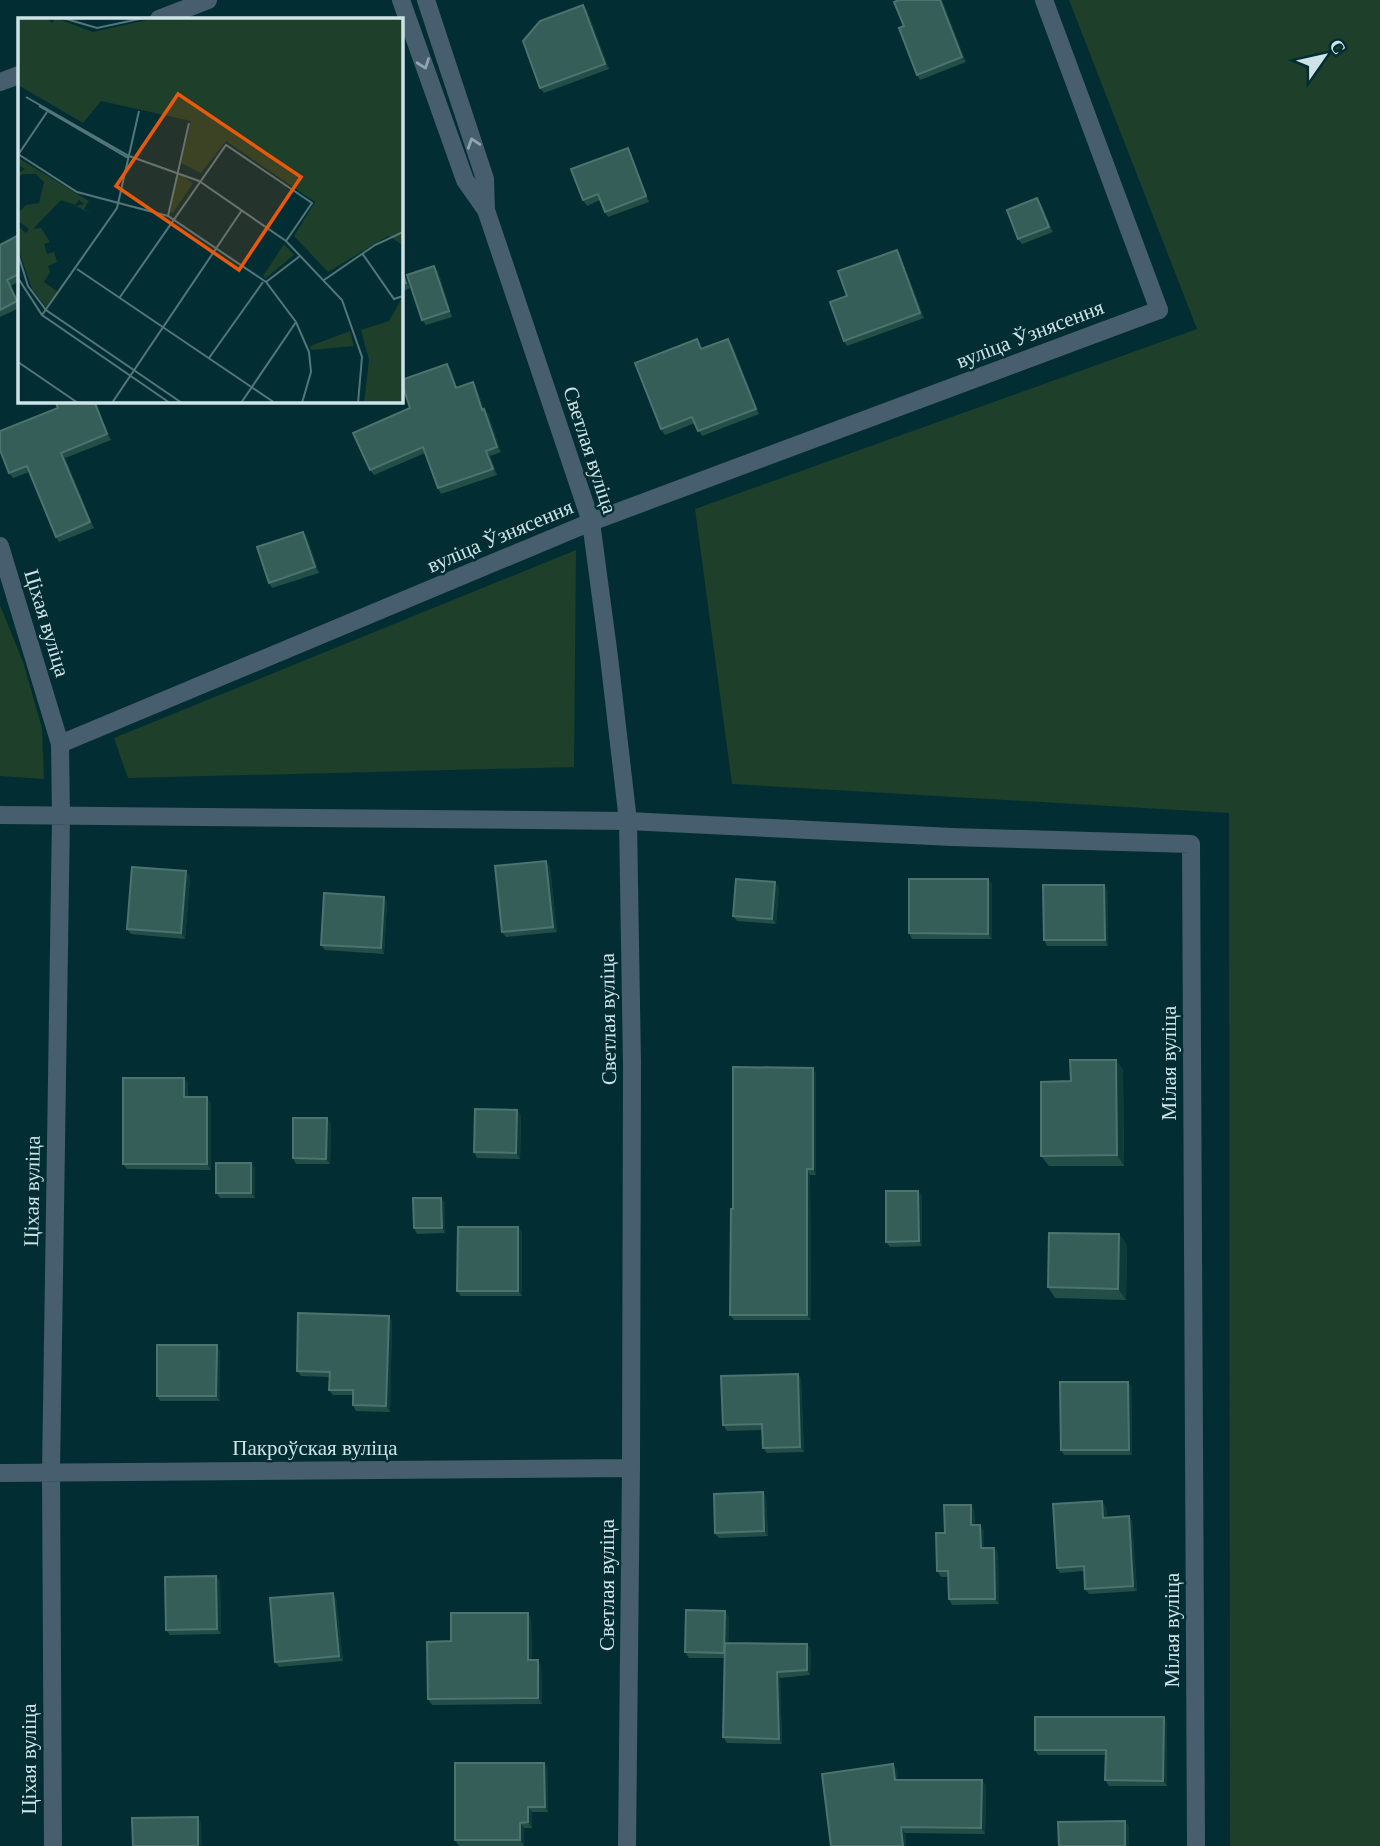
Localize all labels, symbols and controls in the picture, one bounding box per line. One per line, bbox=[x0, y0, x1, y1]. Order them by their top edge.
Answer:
inset map bbox=[18, 18, 402, 402]
north arrow bbox=[1289, 21, 1359, 91]
text: С bbox=[1325, 35, 1350, 58]
one-way arrow bbox=[416, 58, 430, 70]
one-way arrow bbox=[467, 138, 482, 150]
street label: вуліца Ўзнясення bbox=[953, 295, 1107, 373]
street label: Светлая вуліца bbox=[558, 383, 622, 517]
street label: вуліца Ўзнясення bbox=[424, 494, 577, 578]
street label: Ціхая вуліца bbox=[19, 566, 75, 680]
street label: Светлая вуліца bbox=[595, 952, 621, 1085]
street label: Мілая вуліца bbox=[1157, 1005, 1181, 1120]
street label: Ціхая вуліца bbox=[19, 1135, 45, 1247]
street label: Пакроўская вуліца bbox=[232, 1436, 398, 1460]
street label: Светлая вуліца bbox=[595, 1518, 619, 1651]
street label: Мілая вуліца bbox=[1160, 1572, 1184, 1687]
street label: Ціхая вуліца bbox=[17, 1703, 41, 1815]

